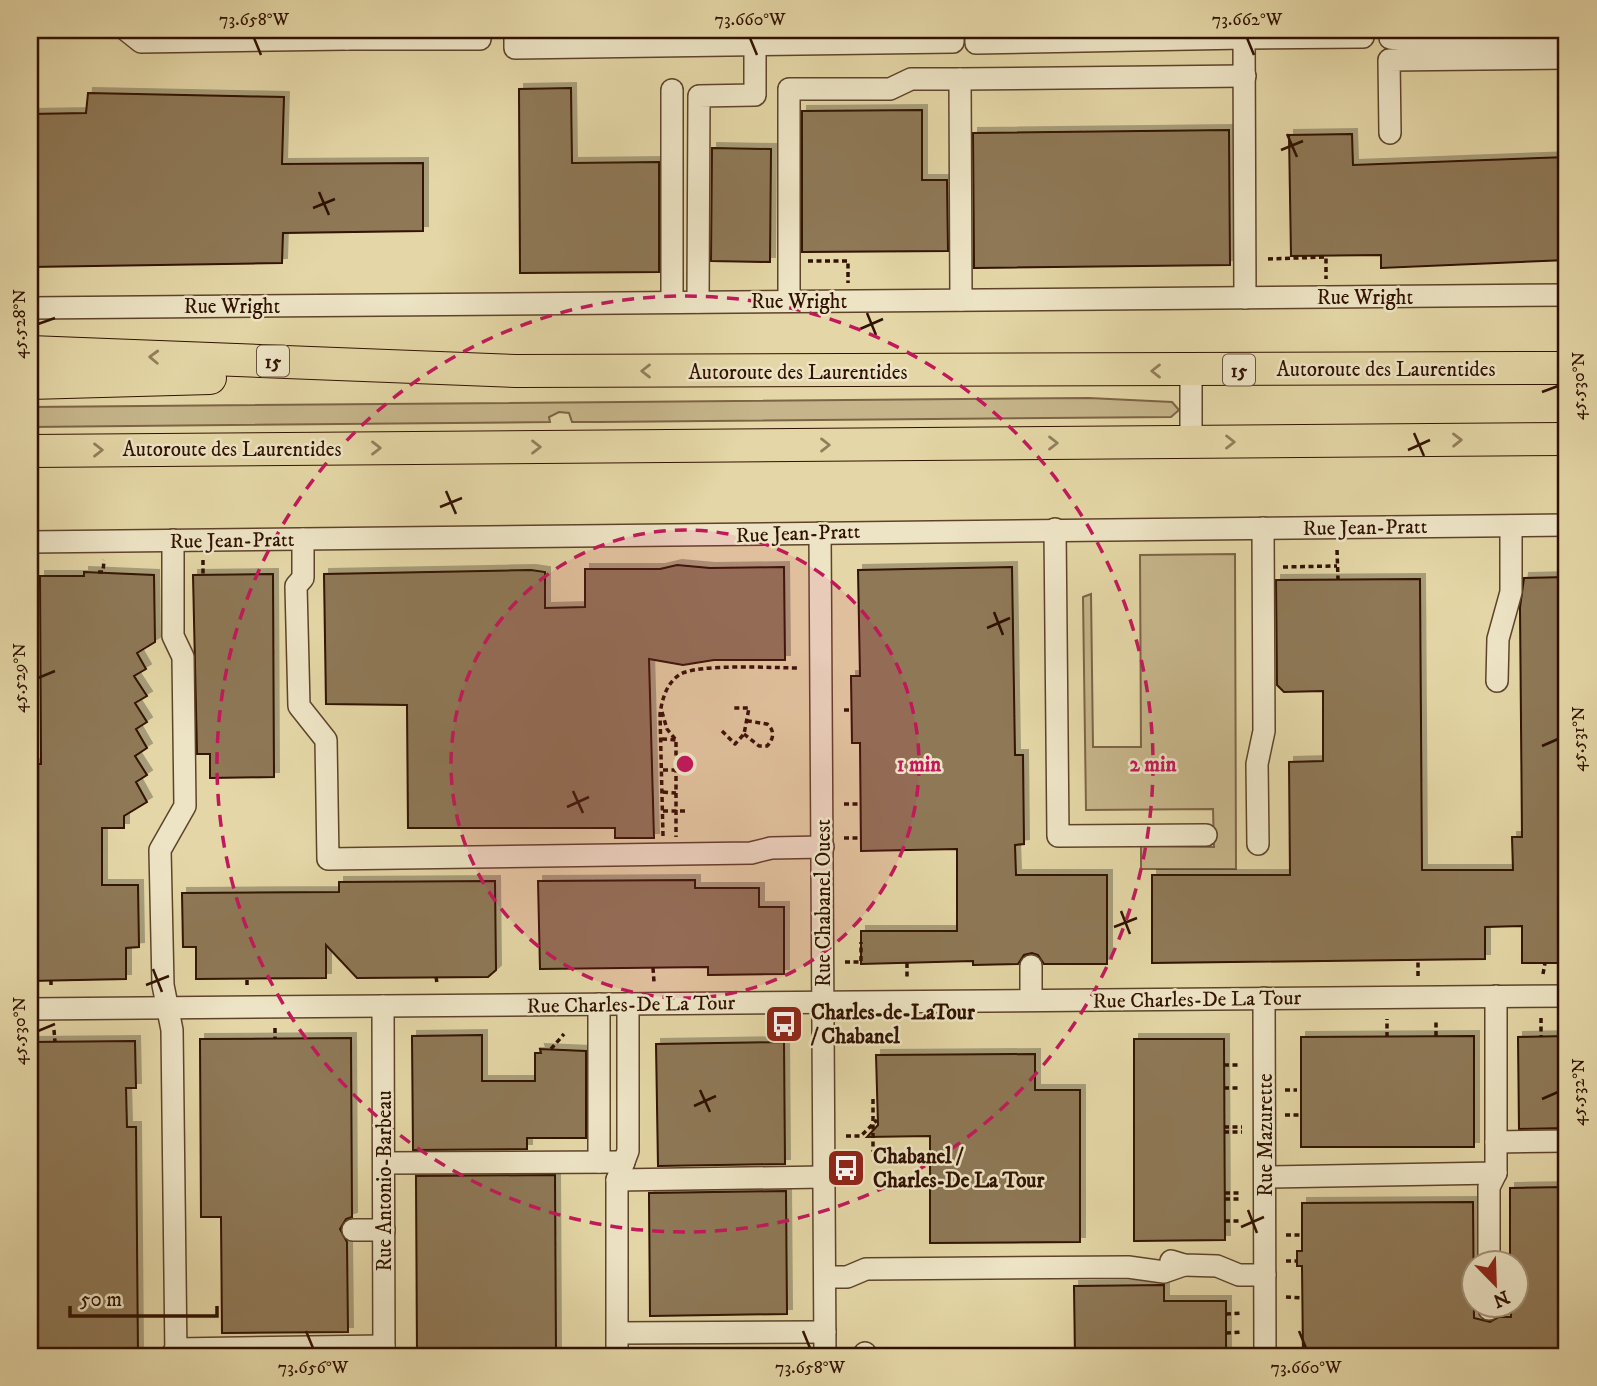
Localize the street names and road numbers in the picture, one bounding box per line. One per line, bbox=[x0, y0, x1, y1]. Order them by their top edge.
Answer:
street label: Rue Wright bbox=[1317, 285, 1414, 311]
street label: Rue Wright bbox=[751, 289, 848, 315]
street label: Rue Wright bbox=[184, 294, 281, 320]
road number: 15 bbox=[257, 346, 289, 376]
road number: 15 bbox=[1223, 354, 1255, 386]
street label: Autoroute des Laurentides bbox=[1276, 357, 1496, 383]
street label: Autoroute des Laurentides bbox=[688, 360, 908, 386]
street label: Autoroute des Laurentides bbox=[122, 437, 342, 463]
street label: Rue Jean-Pratt bbox=[1302, 514, 1428, 542]
street label: Rue Jean-Pratt bbox=[735, 519, 861, 549]
street label: Rue Jean-Pratt bbox=[169, 527, 295, 555]
street label: Rue Chabanel Ouest bbox=[811, 819, 837, 987]
street label: Rue Charles-De La Tour bbox=[1093, 985, 1302, 1015]
street label: Rue Charles-De La Tour bbox=[527, 990, 736, 1020]
street label: Rue Mazurette bbox=[1253, 1073, 1279, 1197]
street label: Rue Antonio-Barbeau bbox=[372, 1090, 398, 1272]

